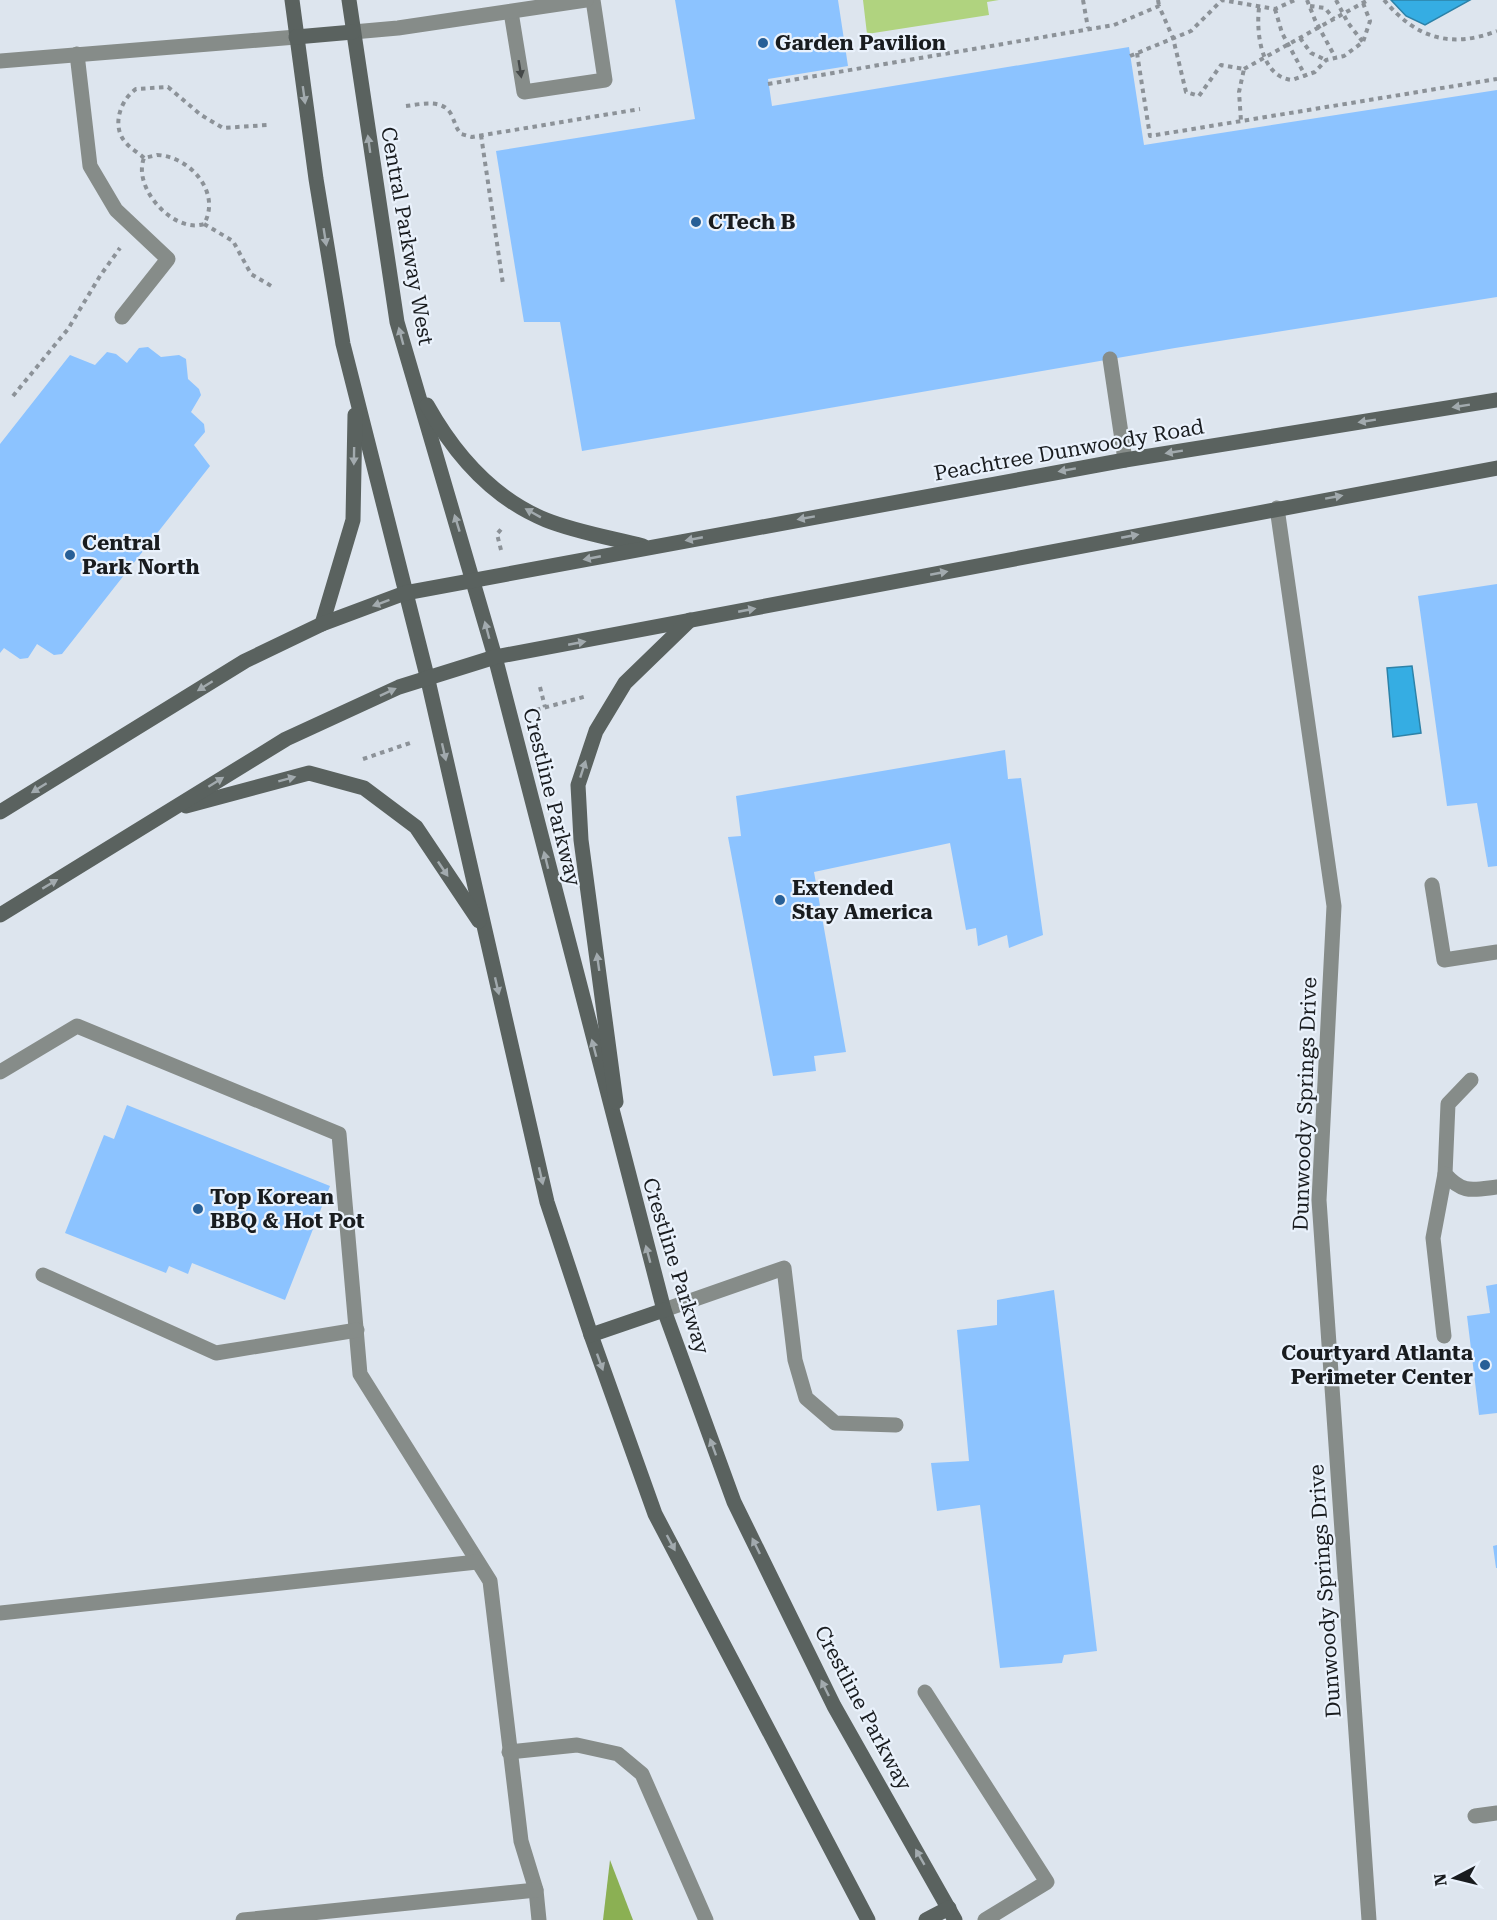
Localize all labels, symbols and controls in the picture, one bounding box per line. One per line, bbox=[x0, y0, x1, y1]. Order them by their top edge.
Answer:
place label: Garden Pavilion bbox=[775, 31, 946, 55]
marker: Garden Pavilion bbox=[756, 36, 770, 50]
one-way arrow bbox=[516, 60, 525, 79]
one-way arrow bbox=[300, 86, 309, 105]
street label: Central Parkway West bbox=[376, 125, 438, 347]
one-way arrow bbox=[365, 134, 374, 153]
place label: CTech B bbox=[708, 210, 796, 234]
marker: CTech B bbox=[689, 215, 703, 229]
one-way arrow bbox=[320, 228, 329, 247]
one-way arrow bbox=[396, 327, 405, 345]
one-way arrow bbox=[1451, 402, 1470, 411]
street label: Peachtree Dunwoody Road bbox=[932, 414, 1206, 486]
one-way arrow bbox=[1357, 417, 1376, 426]
one-way arrow bbox=[350, 446, 359, 465]
one-way arrow bbox=[1164, 448, 1183, 457]
one-way arrow bbox=[1058, 466, 1077, 475]
one-way arrow bbox=[1325, 492, 1344, 501]
one-way arrow bbox=[524, 508, 541, 518]
one-way arrow bbox=[796, 513, 815, 522]
one-way arrow bbox=[451, 514, 461, 532]
place label: Central Park North bbox=[82, 531, 200, 579]
one-way arrow bbox=[1121, 531, 1140, 540]
one-way arrow bbox=[685, 535, 704, 544]
marker: Central Park North bbox=[63, 548, 77, 562]
one-way arrow bbox=[582, 554, 601, 563]
one-way arrow bbox=[929, 568, 948, 577]
one-way arrow bbox=[372, 598, 390, 608]
one-way arrow bbox=[738, 605, 757, 614]
one-way arrow bbox=[482, 621, 492, 639]
one-way arrow bbox=[567, 638, 586, 647]
one-way arrow bbox=[197, 681, 213, 692]
one-way arrow bbox=[380, 687, 397, 696]
street label: Crestline Parkway bbox=[518, 705, 586, 889]
one-way arrow bbox=[440, 743, 449, 762]
one-way arrow bbox=[579, 760, 588, 778]
one-way arrow bbox=[278, 773, 296, 783]
one-way arrow bbox=[208, 777, 224, 788]
one-way arrow bbox=[31, 783, 47, 794]
one-way arrow bbox=[540, 850, 550, 869]
one-way arrow bbox=[438, 860, 449, 877]
place label: Extended Stay America bbox=[792, 876, 933, 924]
one-way arrow bbox=[42, 879, 58, 890]
marker: Extended Stay America bbox=[773, 893, 787, 907]
one-way arrow bbox=[593, 953, 603, 972]
one-way arrow bbox=[493, 977, 502, 996]
street label: Dunwoody Springs Drive bbox=[1289, 977, 1321, 1231]
one-way arrow bbox=[589, 1039, 599, 1058]
one-way arrow bbox=[537, 1167, 546, 1186]
street label: Crestline Parkway bbox=[638, 1175, 714, 1358]
place label: Top Korean BBQ & Hot Pot bbox=[210, 1185, 365, 1233]
marker: Top Korean BBQ & Hot Pot bbox=[191, 1202, 205, 1216]
one-way arrow bbox=[643, 1245, 653, 1263]
place label: Courtyard Atlanta Perimeter Center bbox=[1281, 1341, 1474, 1389]
one-way arrow bbox=[596, 1353, 606, 1371]
marker: Courtyard Atlanta Perimeter Center bbox=[1478, 1358, 1492, 1372]
one-way arrow bbox=[708, 1438, 718, 1456]
street label: Dunwoody Springs Drive bbox=[1304, 1463, 1346, 1719]
one-way arrow bbox=[665, 1534, 675, 1552]
one-way arrow bbox=[751, 1537, 760, 1554]
street label: Crestline Parkway bbox=[809, 1622, 917, 1795]
one-way arrow bbox=[820, 1679, 829, 1696]
north arrow bbox=[1425, 1848, 1485, 1908]
one-way arrow bbox=[915, 1849, 925, 1866]
text: N bbox=[1430, 1872, 1451, 1887]

